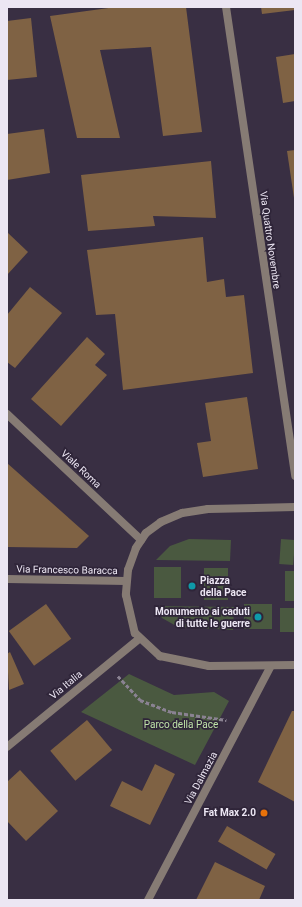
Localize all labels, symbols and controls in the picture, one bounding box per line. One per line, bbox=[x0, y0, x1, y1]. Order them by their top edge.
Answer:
street label: Via Quattro Novembre bbox=[257, 190, 283, 290]
street label: Viale Roma bbox=[58, 447, 104, 491]
street label: Via Francesco Baracca bbox=[16, 563, 118, 577]
place label: Piazza della Pace bbox=[200, 574, 247, 598]
marker: Piazza della Pace bbox=[187, 581, 197, 591]
place label: Monumento ai caduti di tutte le guerre bbox=[155, 605, 250, 628]
marker: Monumento ai caduti di tutte le guerre bbox=[253, 612, 263, 622]
street label: Via Italia bbox=[47, 668, 85, 702]
park label: Parco della Pace bbox=[144, 719, 218, 731]
street label: Via Dalmazia bbox=[182, 749, 220, 807]
place label: Fat Max 2.0 bbox=[203, 807, 256, 819]
marker: Fat Max 2.0 bbox=[259, 808, 269, 818]

